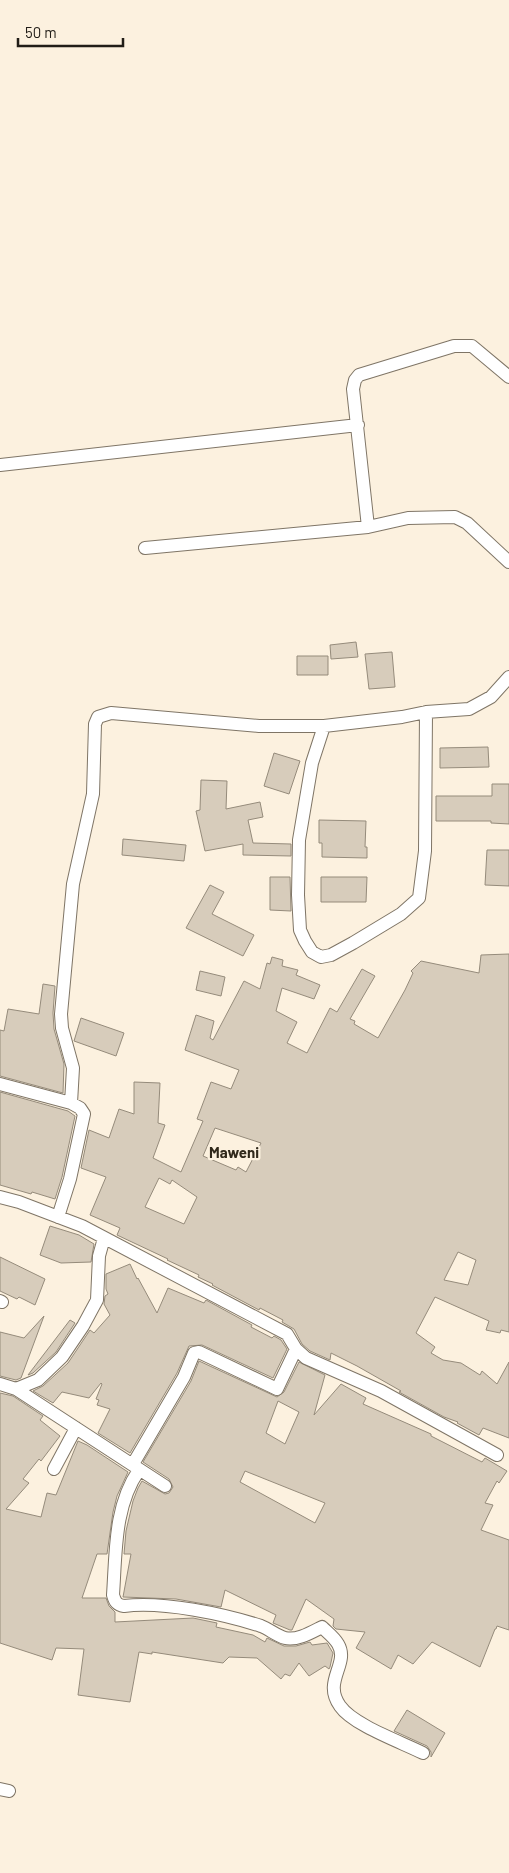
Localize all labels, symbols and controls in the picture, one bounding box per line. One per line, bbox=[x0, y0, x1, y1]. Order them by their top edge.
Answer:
scale bar bbox=[18, 15, 122, 47]
text: 50 m bbox=[25, 23, 57, 41]
district label: Maweni bbox=[209, 1143, 259, 1161]

